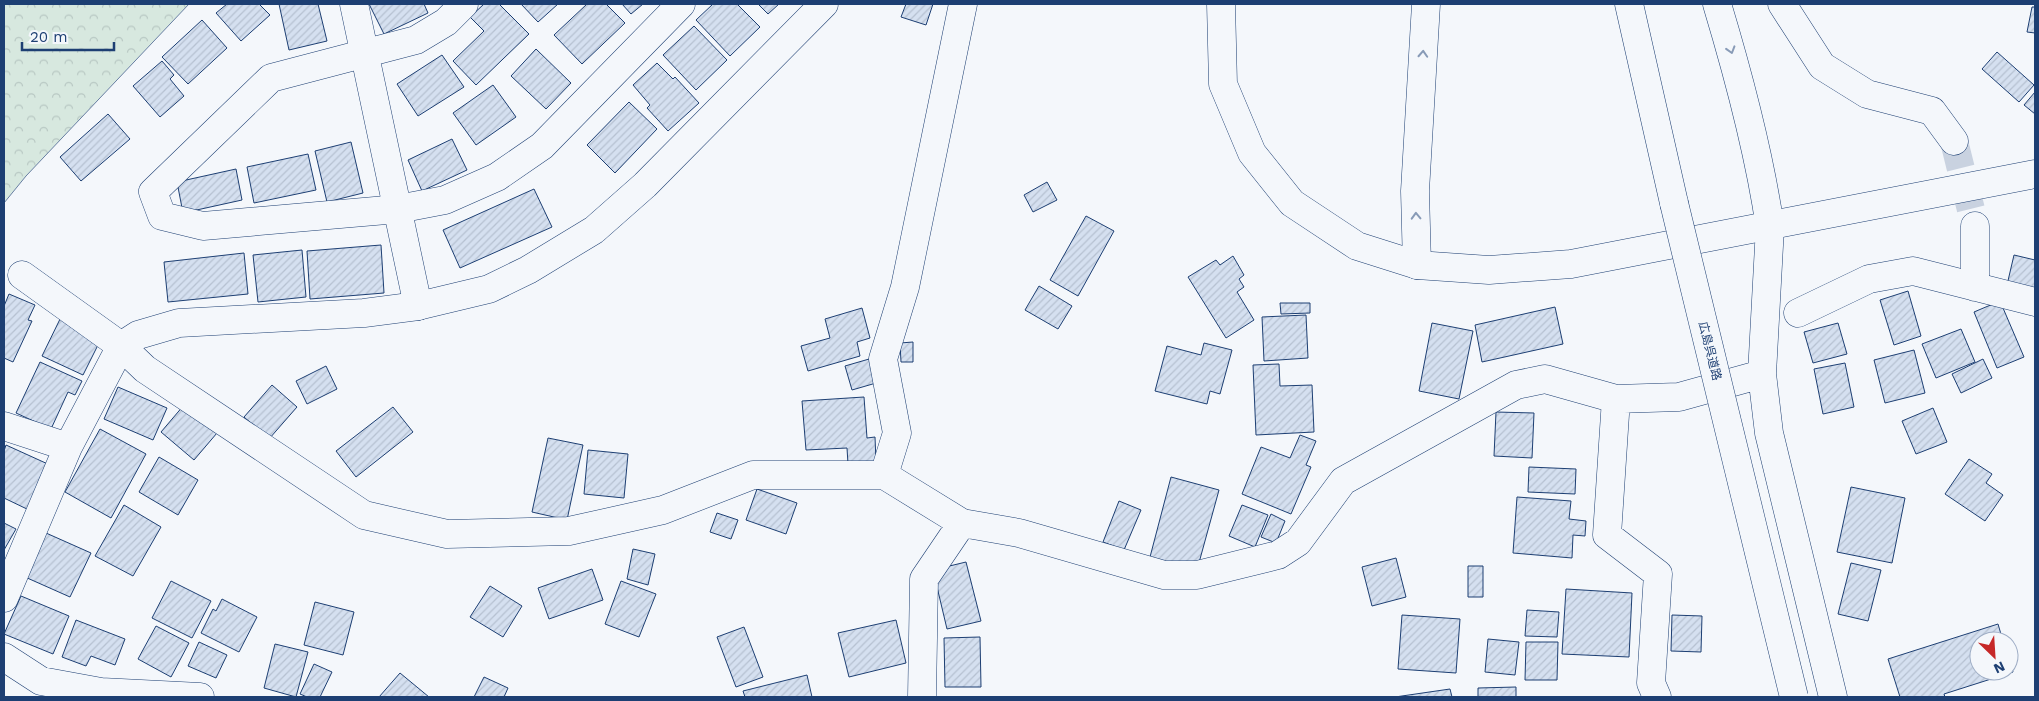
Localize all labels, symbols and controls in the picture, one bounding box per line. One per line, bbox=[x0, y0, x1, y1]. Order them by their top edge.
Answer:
scale bar bbox=[22, 20, 115, 52]
text: 20 m bbox=[30, 28, 68, 46]
one-way arrow bbox=[1725, 46, 1735, 54]
one-way arrow bbox=[1418, 50, 1429, 58]
one-way arrow bbox=[1411, 212, 1421, 220]
street label: 広島呉道路 bbox=[1696, 320, 1724, 382]
north arrow bbox=[1969, 631, 2019, 681]
text: N bbox=[1991, 658, 2008, 677]

